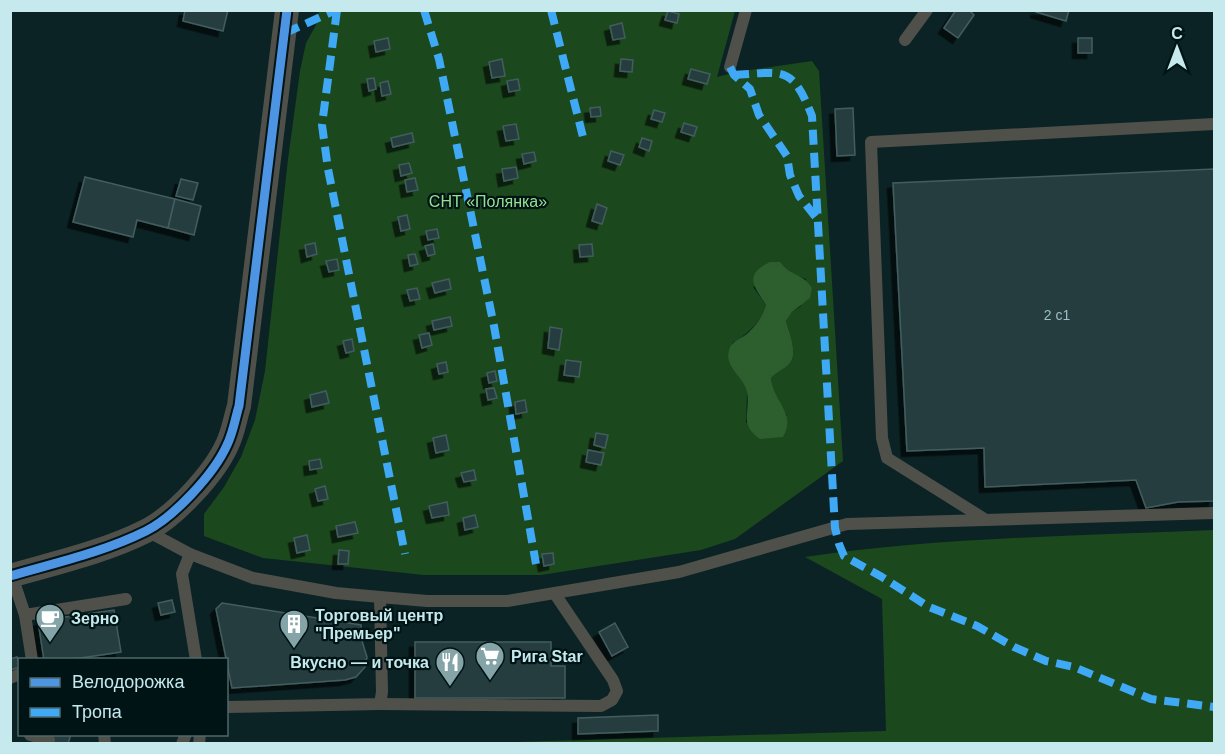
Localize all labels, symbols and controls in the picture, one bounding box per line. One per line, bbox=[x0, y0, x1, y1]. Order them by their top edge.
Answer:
north arrow bbox=[1147, 18, 1207, 78]
text: С bbox=[1171, 25, 1183, 42]
park label: СНТ «Полянка» bbox=[429, 193, 547, 210]
house number: 2 c1 bbox=[1044, 307, 1070, 323]
cafe icon: Зерно bbox=[34, 602, 66, 644]
place label: Торговый центр "Премьер" bbox=[315, 607, 444, 642]
building icon: Торговый центр "Премьер" bbox=[278, 608, 310, 650]
place label: Зерно bbox=[71, 610, 119, 627]
supermarket icon: Рига Star bbox=[474, 640, 506, 682]
restaurant icon: Вкусно — и точка bbox=[434, 646, 466, 688]
place label: Рига Star bbox=[511, 648, 583, 665]
place label: Вкусно — и точка bbox=[290, 654, 429, 671]
legend bbox=[18, 658, 228, 736]
text: Велодорожка bbox=[72, 672, 185, 692]
text: Тропа bbox=[72, 702, 123, 722]

